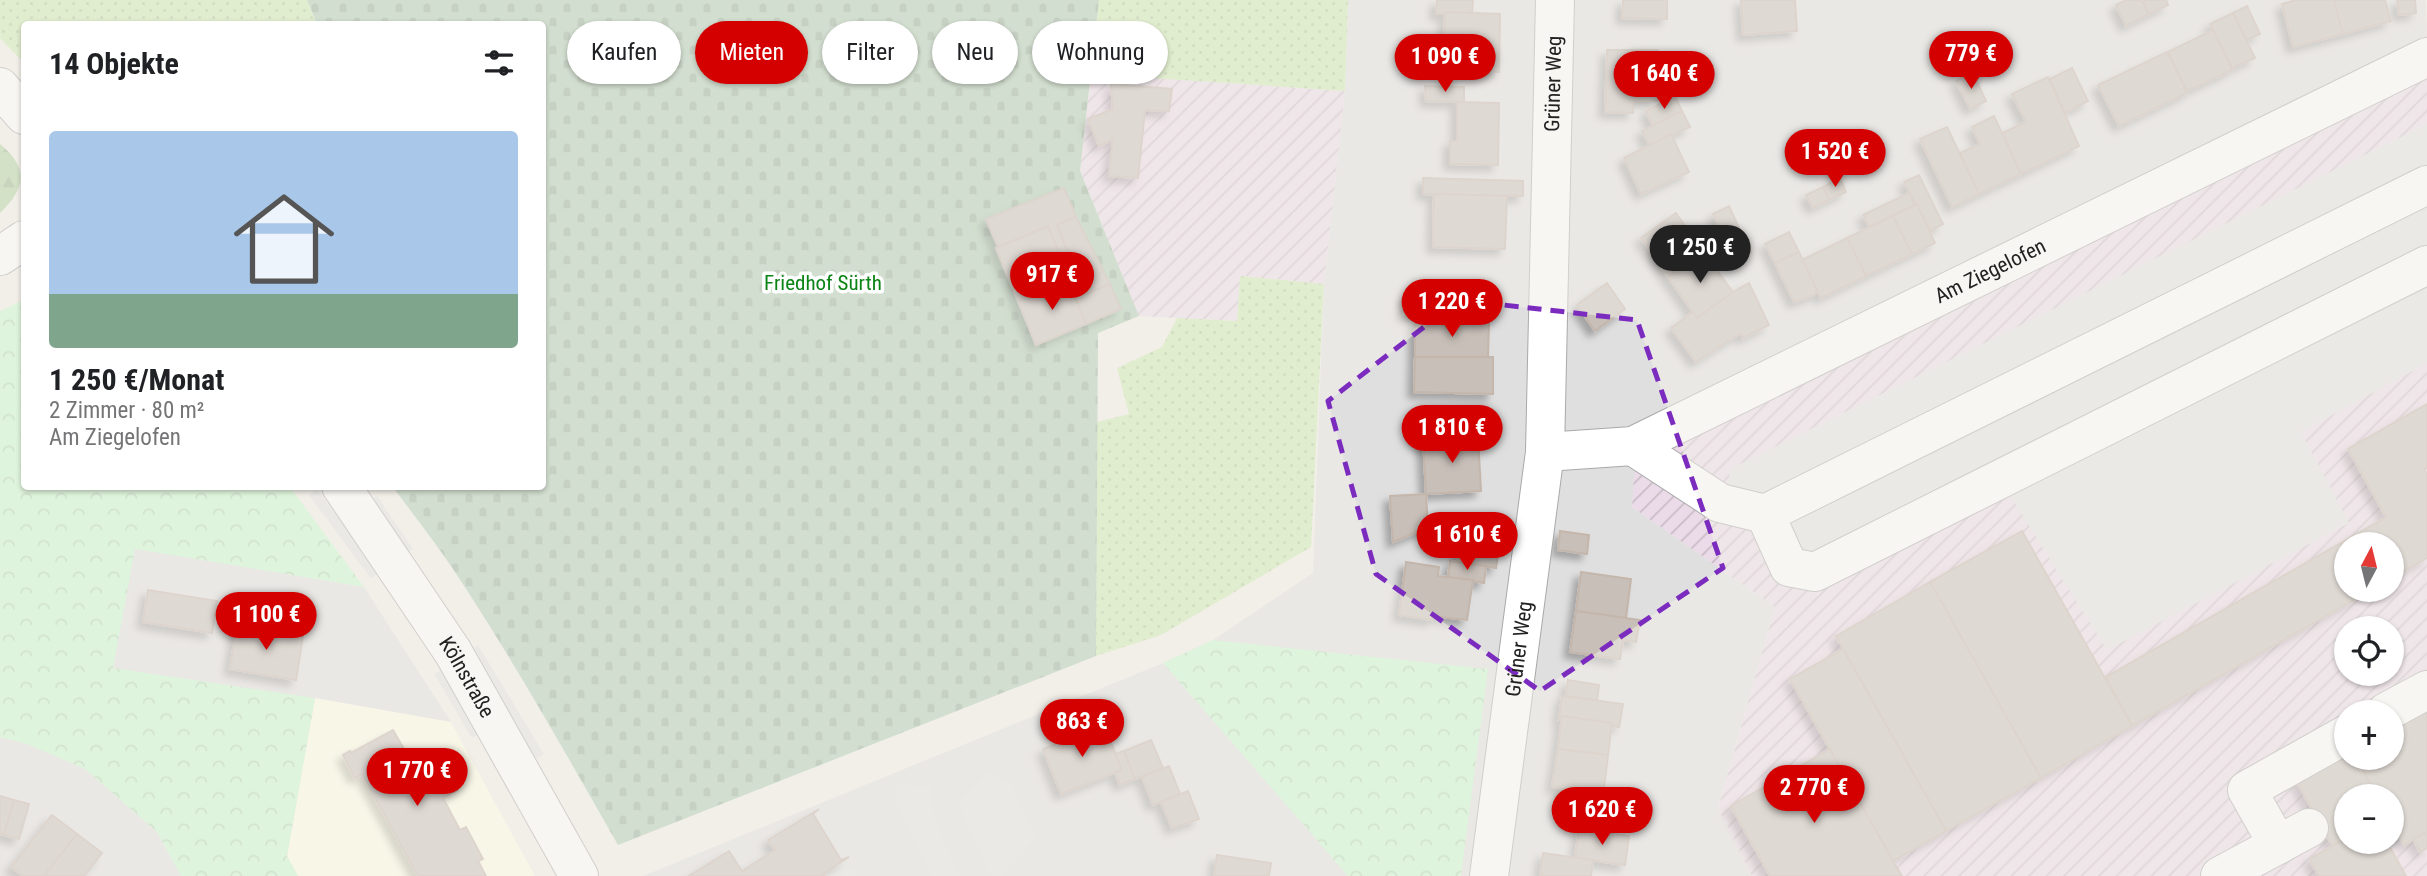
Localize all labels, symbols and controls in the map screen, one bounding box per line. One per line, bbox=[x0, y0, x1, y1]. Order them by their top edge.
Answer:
chip: Kaufen bbox=[567, 21, 681, 84]
chip: Mieten bbox=[695, 21, 808, 84]
chip: Filter bbox=[822, 21, 918, 84]
chip: Neu bbox=[932, 21, 1018, 84]
chip: Wohnung bbox=[1032, 21, 1168, 84]
pin: 779 € bbox=[1922, 32, 2020, 91]
pin: 1 090 € bbox=[1380, 34, 1510, 94]
street label: Grüner Weg bbox=[1540, 35, 1566, 132]
text: 779 € bbox=[1945, 40, 1997, 67]
text: 1 090 € bbox=[1411, 43, 1479, 70]
icon: filters bbox=[480, 44, 518, 82]
text: 14 Objekte bbox=[49, 46, 179, 81]
pin: 1 640 € bbox=[1599, 52, 1729, 111]
text: 1 640 € bbox=[1630, 60, 1698, 87]
pin: 1 520 € bbox=[1770, 130, 1900, 189]
text: 1 520 € bbox=[1801, 138, 1869, 165]
icon: home bbox=[221, 176, 347, 302]
pin: 1 250 € bbox=[1635, 226, 1765, 285]
text: 1 250 € bbox=[1666, 234, 1734, 261]
street label: Am Ziegelofen bbox=[1931, 234, 2050, 308]
pin: 917 € bbox=[1003, 252, 1101, 312]
text: 917 € bbox=[1026, 261, 1078, 288]
park label: Friedhof Sürth bbox=[764, 271, 882, 295]
pin: 1 220 € bbox=[1387, 280, 1517, 339]
text: 1 220 € bbox=[1418, 288, 1486, 315]
text: 1 250 €/Monat bbox=[49, 362, 224, 397]
text: 2 Zimmer · 80 m² bbox=[49, 397, 204, 424]
pin: 1 810 € bbox=[1387, 406, 1517, 465]
text: 1 810 € bbox=[1418, 414, 1486, 441]
text: Am Ziegelofen bbox=[49, 424, 181, 451]
pin: 1 610 € bbox=[1402, 512, 1532, 572]
text: 1 610 € bbox=[1433, 521, 1501, 548]
north arrow bbox=[2334, 532, 2404, 602]
map controls bbox=[2334, 532, 2404, 854]
pin: 1 100 € bbox=[201, 592, 331, 652]
street label: Grüner Weg bbox=[1501, 600, 1537, 698]
text: 1 100 € bbox=[232, 601, 300, 628]
button: locate bbox=[2334, 616, 2404, 686]
street label: Kölnstraße bbox=[434, 632, 500, 722]
pin: 863 € bbox=[1033, 700, 1131, 759]
button: + bbox=[2334, 700, 2404, 770]
text: 863 € bbox=[1056, 708, 1108, 735]
pin: 1 770 € bbox=[352, 748, 482, 808]
text: 1 770 € bbox=[383, 757, 451, 784]
pin: 2 770 € bbox=[1749, 766, 1879, 825]
text: 2 770 € bbox=[1780, 774, 1848, 801]
button: − bbox=[2334, 784, 2404, 854]
pin: 1 620 € bbox=[1537, 788, 1667, 847]
text: 1 620 € bbox=[1568, 796, 1636, 823]

